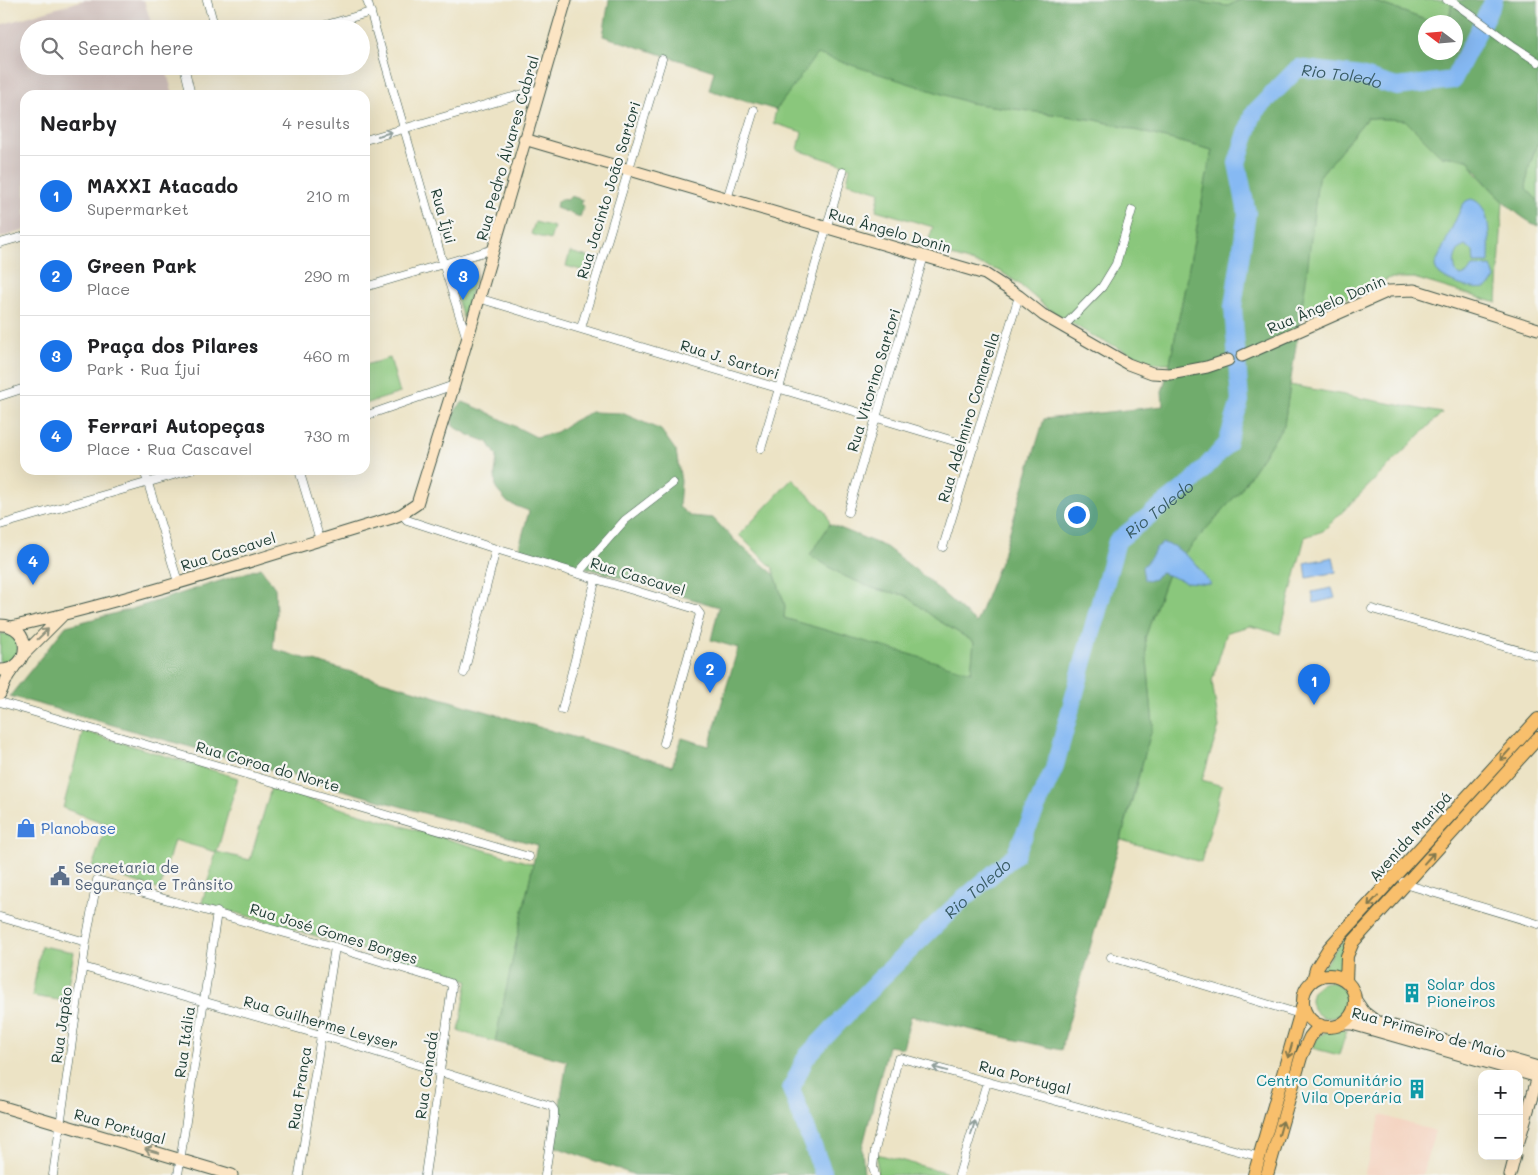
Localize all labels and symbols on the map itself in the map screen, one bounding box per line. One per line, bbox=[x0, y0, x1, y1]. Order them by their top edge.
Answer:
north arrow bbox=[1418, 15, 1463, 60]
street label: Rua Pedro Álvares Cabral bbox=[471, 53, 543, 243]
water label: Rio Toledo bbox=[1300, 58, 1385, 93]
street label: Rua Jacinto João Sartori bbox=[571, 99, 645, 281]
one-way arrow bbox=[377, 129, 393, 139]
street label: Rua Íjui bbox=[427, 186, 461, 246]
street label: Rua Ângelo Donin bbox=[826, 203, 954, 257]
pin: 3 bbox=[447, 259, 479, 300]
street label: Rua Ângelo Donin bbox=[1264, 270, 1388, 338]
street label: Rua Vitorino Sartori bbox=[842, 306, 904, 454]
street label: Rua Adelmiro Comarella bbox=[933, 329, 1003, 505]
street label: Rua J. Sartori bbox=[678, 334, 782, 384]
water label: Rio Toledo bbox=[1120, 475, 1197, 542]
your location bbox=[1064, 502, 1090, 528]
street label: Rua Cascavel bbox=[178, 527, 278, 575]
pin: 4 bbox=[17, 544, 49, 585]
street label: Rua Cascavel bbox=[588, 552, 688, 600]
one-way arrow bbox=[37, 628, 49, 640]
pin: 2 bbox=[694, 652, 726, 693]
pin: 1 bbox=[1298, 664, 1330, 705]
street label: Rua Coroa do Norte bbox=[194, 736, 342, 796]
one-way arrow bbox=[1499, 749, 1511, 761]
street label: Avenida Maripá bbox=[1364, 787, 1456, 885]
shop icon: Planobase bbox=[15, 817, 37, 839]
place label: Planobase bbox=[41, 818, 116, 838]
one-way arrow bbox=[1423, 851, 1435, 864]
water label: Rio Toledo bbox=[939, 853, 1015, 922]
place label: Secretaria de Segurança e Trânsito bbox=[75, 857, 233, 894]
public building icon: Secretaria de Segurança e Trânsito bbox=[49, 865, 71, 887]
one-way arrow bbox=[1367, 895, 1378, 908]
street label: Rua José Gomes Borges bbox=[247, 898, 421, 968]
place label: Solar dos Pioneiros bbox=[1427, 974, 1496, 1011]
building icon: Solar dos Pioneiros bbox=[1401, 982, 1423, 1004]
street label: Rua Japão bbox=[46, 985, 76, 1065]
street label: Rua Guilherme Leyser bbox=[241, 990, 401, 1054]
street label: Rua Primeiro de Maio bbox=[1350, 1002, 1508, 1062]
street label: Rua Itália bbox=[169, 1005, 199, 1079]
street label: Rua Canadá bbox=[410, 1030, 442, 1120]
one-way arrow bbox=[1284, 1043, 1294, 1059]
street label: Rua França bbox=[283, 1045, 315, 1131]
street label: Rua Portugal bbox=[977, 1055, 1073, 1099]
one-way arrow bbox=[932, 1063, 948, 1073]
place label: Centro Comunitário Vila Operária bbox=[1256, 1070, 1402, 1107]
building icon: Centro Comunitário Vila Operária bbox=[1406, 1078, 1428, 1100]
street label: Rua Portugal bbox=[72, 1103, 168, 1149]
one-way arrow bbox=[969, 1121, 979, 1137]
one-way arrow bbox=[1276, 1121, 1286, 1137]
one-way arrow bbox=[144, 1146, 160, 1155]

